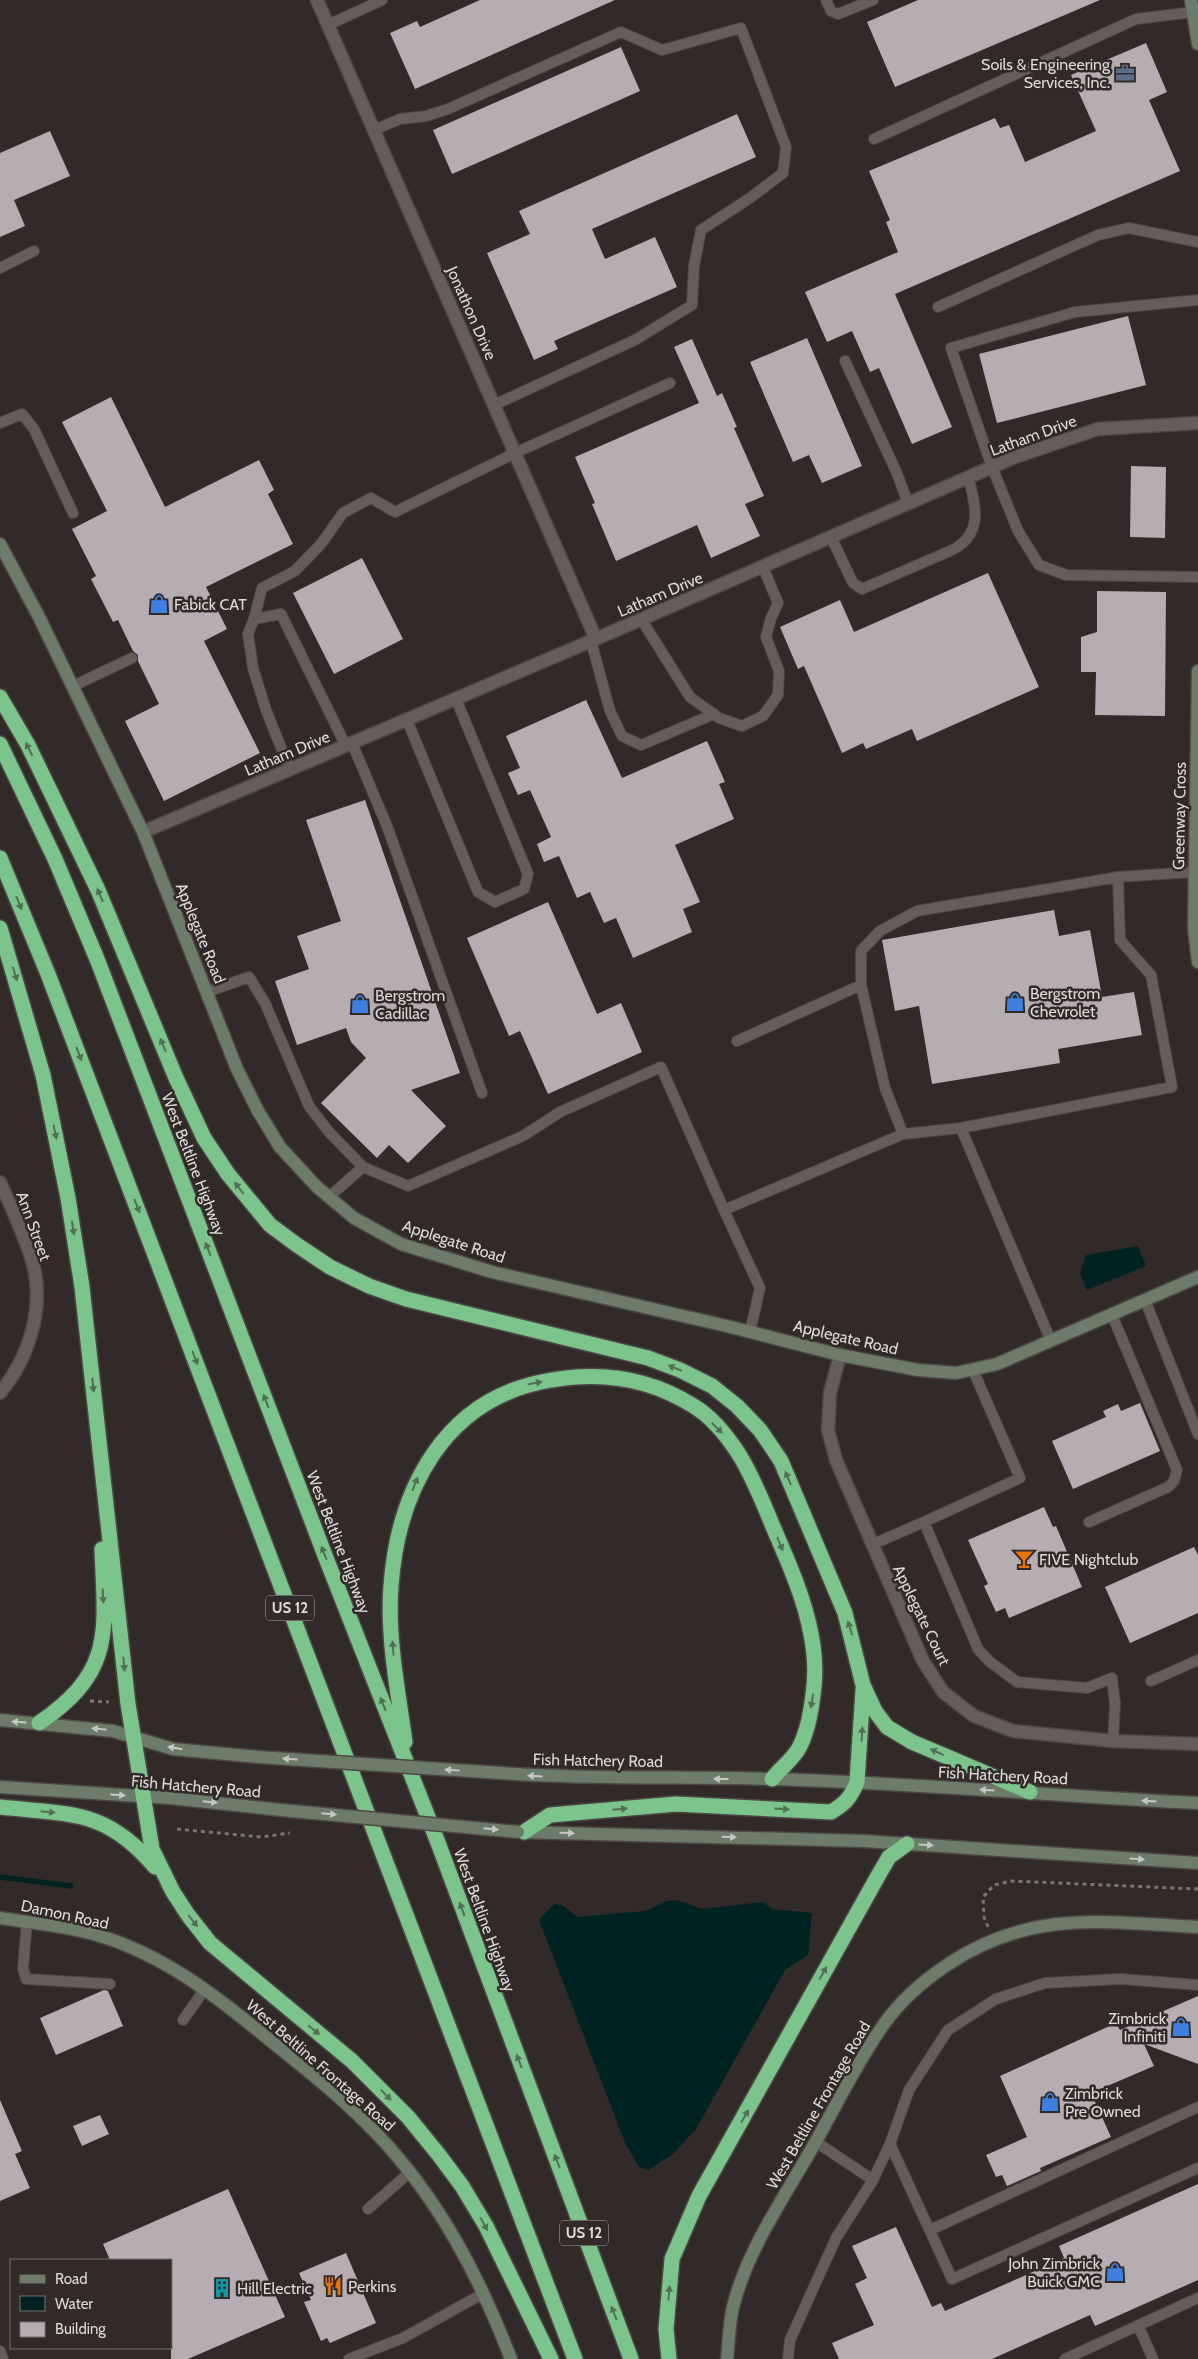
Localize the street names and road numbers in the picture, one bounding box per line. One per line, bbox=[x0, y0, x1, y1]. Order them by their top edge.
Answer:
street label: Jonathon Drive bbox=[442, 263, 501, 363]
street label: Latham Drive bbox=[987, 411, 1079, 460]
street label: Latham Drive bbox=[615, 568, 706, 621]
street label: Latham Drive bbox=[242, 727, 333, 780]
street label: Greenway Cross bbox=[1169, 762, 1190, 870]
street label: Applegate Road bbox=[172, 880, 229, 986]
street label: West Beltline Highway bbox=[158, 1090, 229, 1238]
street label: Ann Street bbox=[12, 1189, 55, 1264]
street label: Applegate Road bbox=[400, 1216, 508, 1267]
street label: Applegate Road bbox=[792, 1316, 900, 1359]
street label: West Beltline Highway bbox=[303, 1468, 374, 1616]
street label: Applegate Court bbox=[889, 1562, 954, 1669]
road number: US 12 bbox=[266, 1596, 314, 1620]
street label: Fish Hatchery Road bbox=[533, 1750, 663, 1771]
street label: Fish Hatchery Road bbox=[938, 1763, 1068, 1788]
street label: Fish Hatchery Road bbox=[130, 1771, 262, 1802]
street label: West Beltline Highway bbox=[450, 1846, 519, 1994]
street label: Damon Road bbox=[19, 1896, 111, 1933]
street label: West Beltline Frontage Road bbox=[242, 1996, 399, 2135]
street label: West Beltline Frontage Road bbox=[763, 2018, 874, 2193]
road number: US 12 bbox=[560, 2220, 608, 2246]

